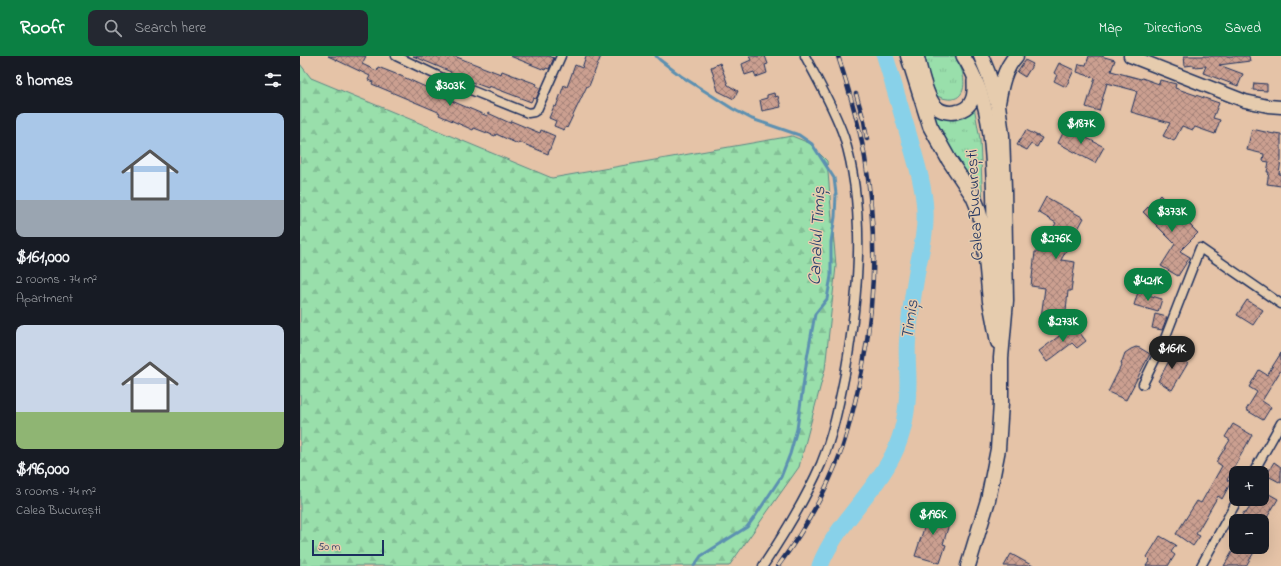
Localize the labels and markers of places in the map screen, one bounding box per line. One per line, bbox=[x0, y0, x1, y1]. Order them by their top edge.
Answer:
pin: $303K bbox=[422, 73, 478, 107]
pin: $187K bbox=[1053, 111, 1109, 145]
pin: $373K bbox=[1144, 199, 1200, 233]
pin: $276K bbox=[1028, 226, 1084, 260]
pin: $421K bbox=[1120, 268, 1176, 302]
pin: $273K bbox=[1035, 309, 1091, 343]
pin: $161K bbox=[1144, 336, 1200, 370]
pin: $196K bbox=[905, 502, 961, 536]

